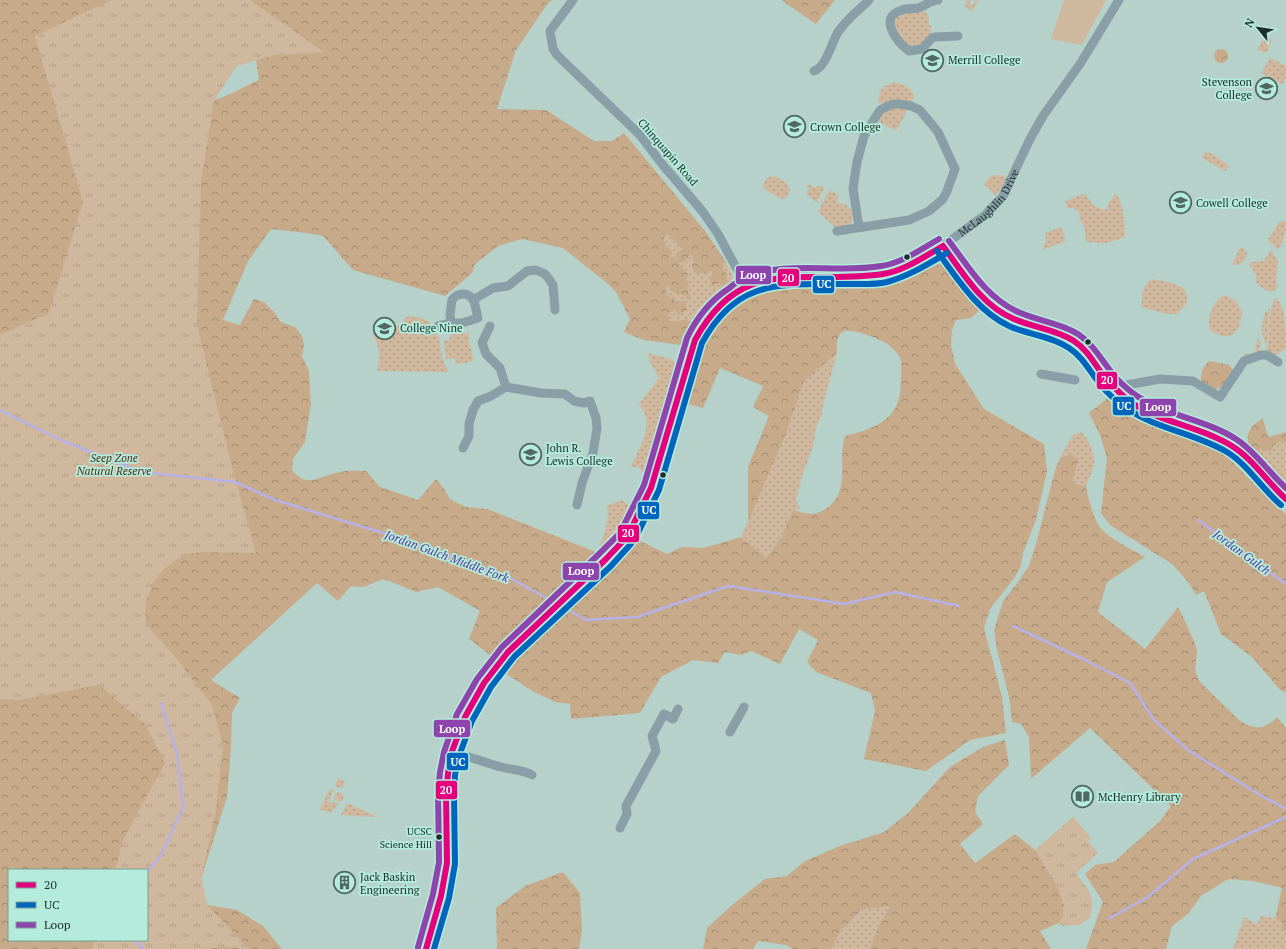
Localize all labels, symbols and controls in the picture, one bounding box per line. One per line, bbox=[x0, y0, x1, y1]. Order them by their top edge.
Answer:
north arrow bbox=[1238, 8, 1278, 48]
text: N bbox=[1241, 15, 1258, 30]
school or university icon: Merrill College bbox=[919, 47, 945, 73]
place label: Merrill College bbox=[948, 53, 1021, 67]
place label: Stevenson College bbox=[1202, 75, 1252, 102]
school or university icon: Stevenson College bbox=[1254, 75, 1280, 101]
school or university icon: Crown College bbox=[782, 114, 808, 140]
street label: Chinquapin Road bbox=[635, 115, 701, 189]
place label: Crown College bbox=[810, 120, 881, 134]
street label: McLaughlin Drive bbox=[955, 166, 1022, 239]
school or university icon: Cowell College bbox=[1167, 190, 1193, 216]
place label: Cowell College bbox=[1196, 196, 1268, 210]
unlabelled marker bbox=[902, 252, 912, 262]
line badge: Loop bbox=[735, 265, 772, 285]
text: Loop bbox=[740, 268, 766, 282]
line badge: 20 bbox=[777, 268, 800, 287]
text: 20 bbox=[782, 271, 794, 285]
line badge: UC bbox=[812, 275, 835, 294]
text: UC bbox=[816, 277, 832, 291]
school or university icon: College Nine bbox=[372, 315, 398, 341]
place label: College Nine bbox=[400, 321, 463, 335]
unlabelled marker bbox=[1083, 337, 1093, 347]
line badge: 20 bbox=[1096, 371, 1118, 390]
text: 20 bbox=[1101, 373, 1113, 387]
line badge: UC bbox=[1112, 396, 1135, 416]
line badge: Loop bbox=[1139, 398, 1177, 417]
text: UC bbox=[1116, 399, 1132, 413]
text: Loop bbox=[1145, 400, 1171, 414]
school or university icon: John R. Lewis College bbox=[517, 441, 543, 467]
place label: John R. Lewis College bbox=[546, 441, 613, 468]
park label: Seep Zone Natural Reserve bbox=[76, 451, 151, 478]
unlabelled marker bbox=[658, 470, 668, 480]
line badge: UC bbox=[637, 501, 660, 520]
text: UC bbox=[641, 503, 657, 517]
line badge: 20 bbox=[617, 524, 640, 543]
water label: Jordan Gulch Middle Fork bbox=[382, 526, 511, 585]
text: 20 bbox=[622, 526, 634, 540]
water label: Jordan Gulch bbox=[1210, 526, 1273, 578]
line badge: Loop bbox=[562, 562, 600, 581]
text: Loop bbox=[568, 564, 594, 578]
line badge: Loop bbox=[433, 719, 471, 738]
text: Loop bbox=[439, 722, 465, 736]
line badge: UC bbox=[446, 752, 469, 771]
text: UC bbox=[450, 755, 466, 769]
line badge: 20 bbox=[435, 780, 458, 800]
text: 20 bbox=[440, 783, 452, 797]
library icon: McHenry Library bbox=[1069, 784, 1095, 810]
place label: McHenry Library bbox=[1098, 790, 1181, 804]
place label: UCSC Science Hill bbox=[380, 825, 432, 851]
marker: UCSC Science Hill bbox=[434, 832, 444, 842]
legend bbox=[8, 869, 148, 941]
building icon: Jack Baskin Engineering bbox=[332, 870, 358, 896]
place label: Jack Baskin Engineering bbox=[360, 870, 420, 897]
text: 20 bbox=[44, 877, 57, 892]
text: UC bbox=[44, 897, 60, 912]
text: Loop bbox=[44, 917, 71, 932]

